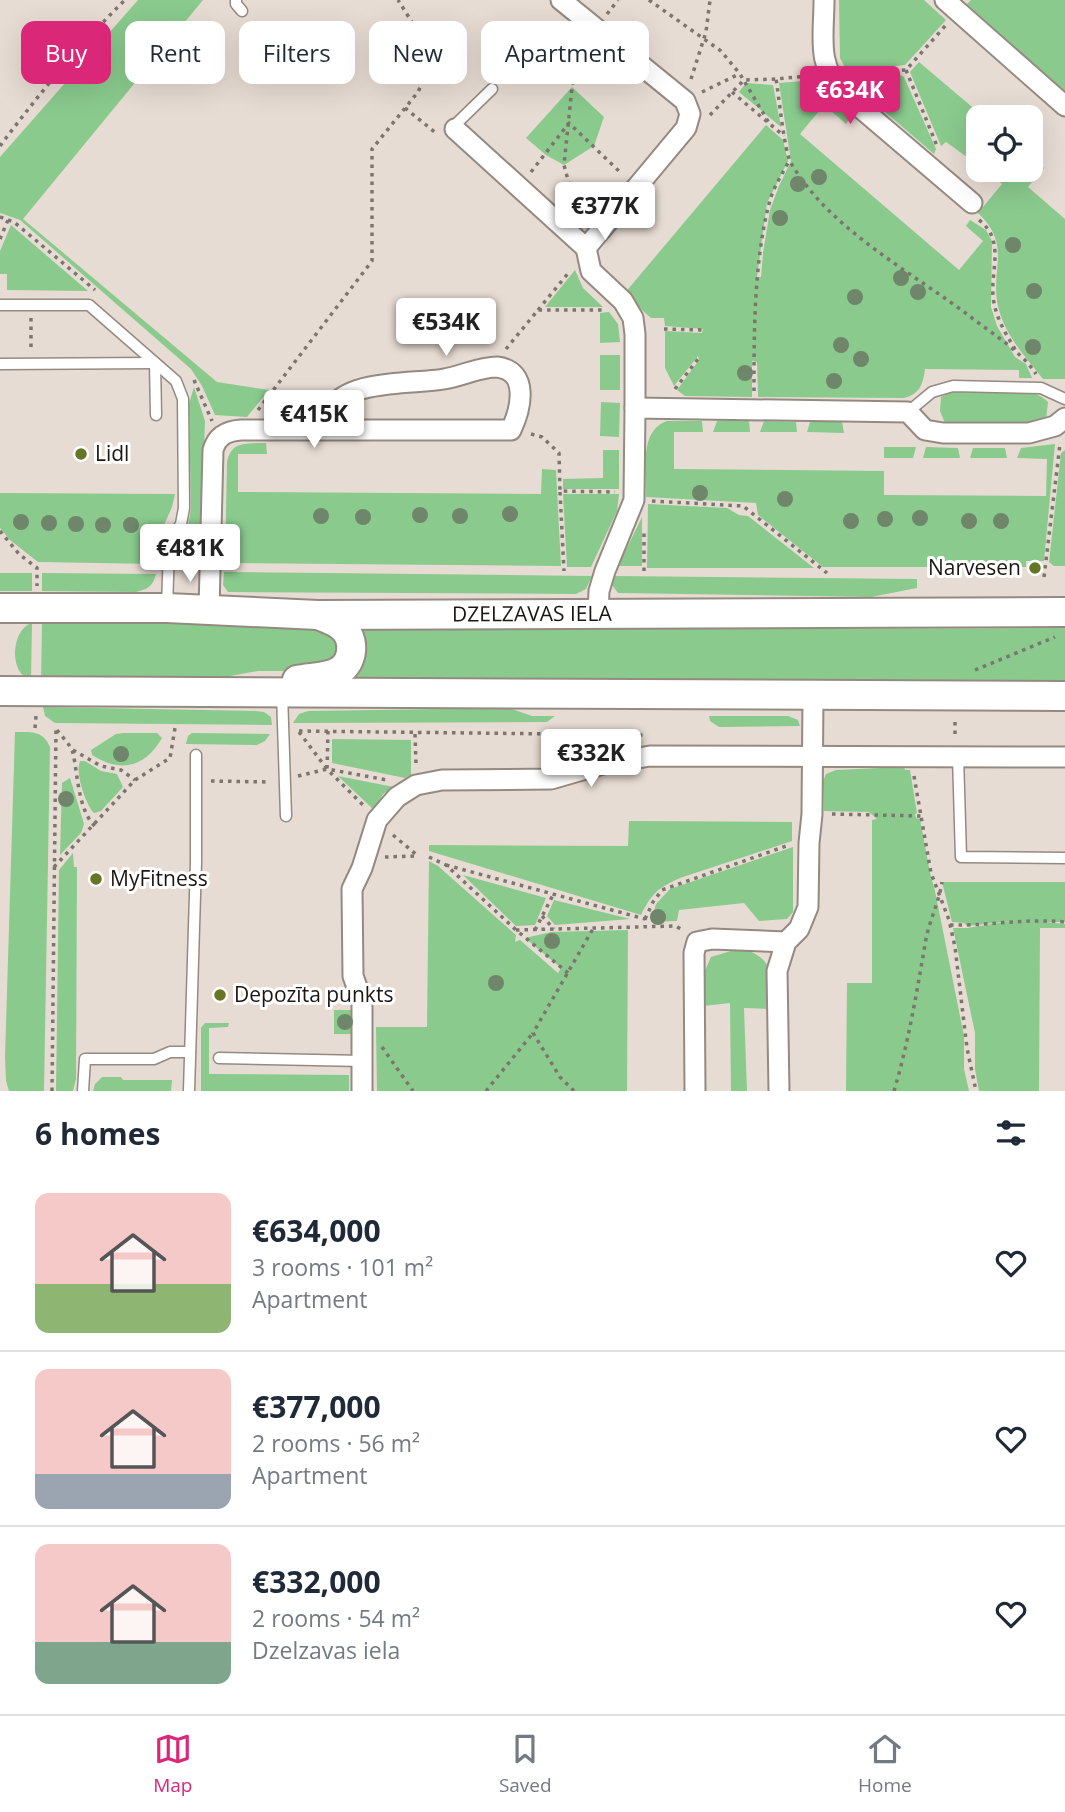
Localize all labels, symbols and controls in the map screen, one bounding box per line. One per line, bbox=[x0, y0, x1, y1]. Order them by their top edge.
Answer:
chip: Buy bbox=[21, 21, 111, 84]
chip: Rent bbox=[125, 21, 225, 84]
chip: Filters bbox=[239, 21, 355, 84]
chip: New bbox=[369, 21, 467, 84]
chip: Apartment bbox=[481, 21, 649, 84]
pin: €634K bbox=[801, 66, 899, 126]
text: €634K bbox=[816, 73, 884, 105]
map controls bbox=[966, 105, 1043, 182]
button: locate bbox=[966, 105, 1043, 182]
pin: €377K bbox=[556, 182, 654, 242]
text: €377K bbox=[571, 189, 639, 221]
pin: €534K bbox=[397, 298, 495, 358]
text: €534K bbox=[412, 305, 480, 337]
pin: €415K bbox=[265, 391, 363, 450]
text: €415K bbox=[280, 397, 348, 429]
place label: Lidl bbox=[95, 439, 129, 467]
marker: Lidl bbox=[73, 446, 89, 462]
pin: €481K bbox=[141, 524, 239, 584]
text: €481K bbox=[156, 531, 224, 563]
place label: Narvesen bbox=[928, 553, 1021, 581]
marker: Narvesen bbox=[1027, 560, 1043, 576]
street label: DZELZAVAS IELA bbox=[452, 599, 613, 627]
pin: €332K bbox=[542, 730, 640, 789]
text: €332K bbox=[557, 736, 625, 768]
place label: MyFitness bbox=[110, 864, 208, 892]
marker: MyFitness bbox=[88, 871, 104, 887]
place label: Depozīta punkts bbox=[234, 980, 393, 1008]
marker: Depozīta punkts bbox=[212, 987, 228, 1003]
text: 6 homes bbox=[35, 1113, 160, 1154]
icon: filters bbox=[992, 1114, 1030, 1152]
text: €634,000 bbox=[252, 1210, 381, 1251]
icon: home bbox=[91, 1221, 175, 1305]
icon: heart bbox=[992, 1244, 1030, 1282]
text: 3 rooms · 101 m² bbox=[252, 1251, 433, 1283]
text: Apartment bbox=[252, 1283, 368, 1315]
text: €377,000 bbox=[252, 1386, 381, 1427]
icon: home bbox=[91, 1397, 175, 1481]
icon: heart bbox=[992, 1420, 1030, 1458]
text: 2 rooms · 56 m² bbox=[252, 1427, 420, 1459]
text: Apartment bbox=[252, 1459, 368, 1491]
text: €332,000 bbox=[252, 1561, 381, 1602]
icon: home bbox=[91, 1572, 175, 1656]
icon: heart bbox=[992, 1595, 1030, 1633]
text: 2 rooms · 54 m² bbox=[252, 1602, 420, 1634]
text: Dzelzavas iela bbox=[252, 1634, 400, 1666]
tab: Map bbox=[153, 1730, 192, 1798]
tab: Saved bbox=[499, 1730, 552, 1798]
tab: Home bbox=[858, 1730, 912, 1798]

